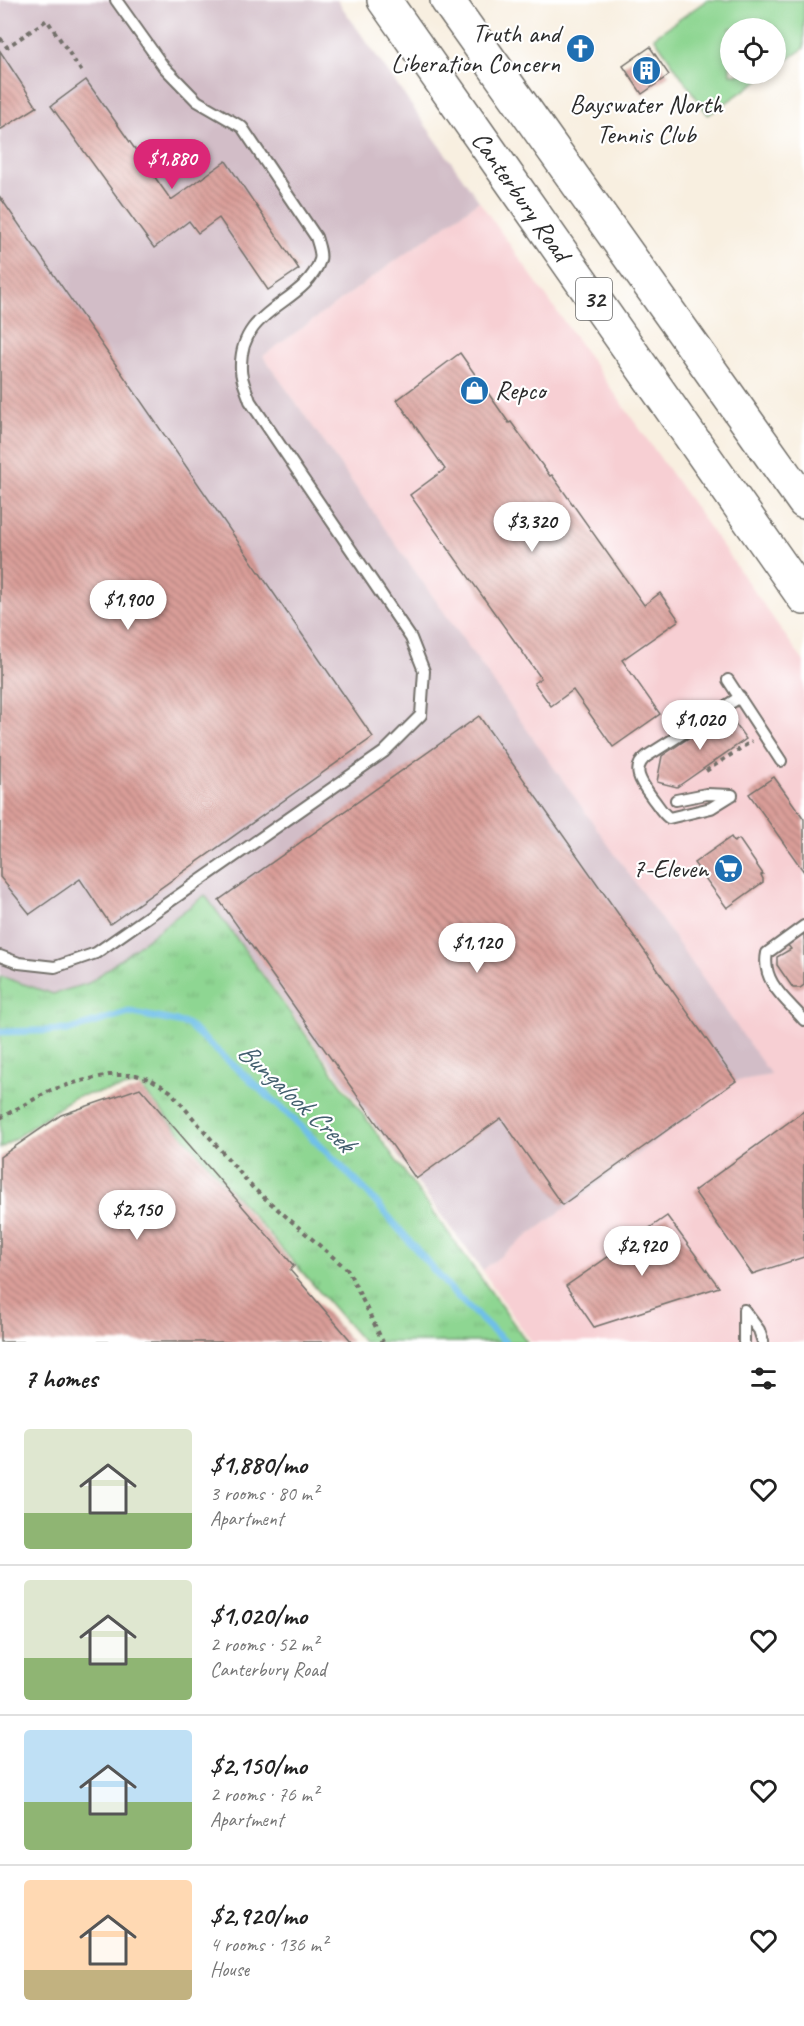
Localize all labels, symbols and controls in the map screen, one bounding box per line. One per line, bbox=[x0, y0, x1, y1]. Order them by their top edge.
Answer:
place label: Truth and Liberation Concern bbox=[391, 17, 564, 80]
map controls bbox=[720, 18, 786, 84]
button: locate bbox=[720, 18, 786, 84]
church icon: Truth and Liberation Concern bbox=[565, 32, 597, 64]
building icon: Bayswater North Tennis Club bbox=[630, 54, 662, 86]
place label: Bayswater North Tennis Club bbox=[569, 88, 724, 151]
street label: Canterbury Road bbox=[464, 125, 580, 270]
pin: $1,880 bbox=[123, 139, 221, 190]
text: $1,880 bbox=[148, 146, 196, 171]
road number: 32 bbox=[576, 278, 612, 320]
shop icon: Repco bbox=[458, 374, 490, 406]
place label: Repco bbox=[495, 374, 548, 407]
pin: $3,320 bbox=[483, 502, 581, 553]
text: $3,320 bbox=[508, 509, 556, 534]
pin: $1,900 bbox=[79, 580, 177, 631]
text: $1,900 bbox=[104, 587, 152, 612]
pin: $1,020 bbox=[651, 700, 749, 751]
text: $1,020 bbox=[676, 707, 724, 732]
place label: 7-Eleven bbox=[632, 852, 709, 885]
supermarket icon: 7-Eleven bbox=[713, 852, 745, 884]
pin: $1,120 bbox=[428, 923, 526, 974]
text: $1,120 bbox=[453, 930, 501, 955]
water label: Bungalook Creek bbox=[231, 1035, 365, 1163]
pin: $2,150 bbox=[88, 1190, 186, 1241]
text: $2,150 bbox=[113, 1197, 161, 1222]
pin: $2,920 bbox=[593, 1226, 691, 1277]
text: $2,920 bbox=[618, 1233, 666, 1258]
text: 7 homes bbox=[24, 1362, 97, 1395]
icon: filters bbox=[747, 1362, 780, 1395]
text: $1,880/mo bbox=[210, 1448, 307, 1481]
icon: home bbox=[72, 1453, 144, 1525]
icon: heart bbox=[747, 1473, 780, 1506]
text: 3 rooms · 80 m² bbox=[210, 1481, 318, 1506]
text: Apartment bbox=[210, 1506, 283, 1531]
text: $1,020/mo bbox=[210, 1599, 307, 1632]
icon: home bbox=[72, 1604, 144, 1676]
icon: heart bbox=[747, 1624, 780, 1657]
text: 2 rooms · 52 m² bbox=[210, 1632, 318, 1657]
text: Canterbury Road bbox=[210, 1657, 326, 1682]
text: $2,150/mo bbox=[210, 1749, 307, 1782]
icon: home bbox=[72, 1754, 144, 1826]
icon: heart bbox=[747, 1774, 780, 1807]
text: 2 rooms · 76 m² bbox=[210, 1782, 318, 1807]
text: Apartment bbox=[210, 1807, 283, 1832]
text: $2,920/mo bbox=[210, 1899, 307, 1932]
icon: home bbox=[72, 1904, 144, 1976]
icon: heart bbox=[747, 1924, 780, 1957]
text: 4 rooms · 136 m² bbox=[210, 1932, 327, 1957]
text: House bbox=[210, 1957, 249, 1982]

